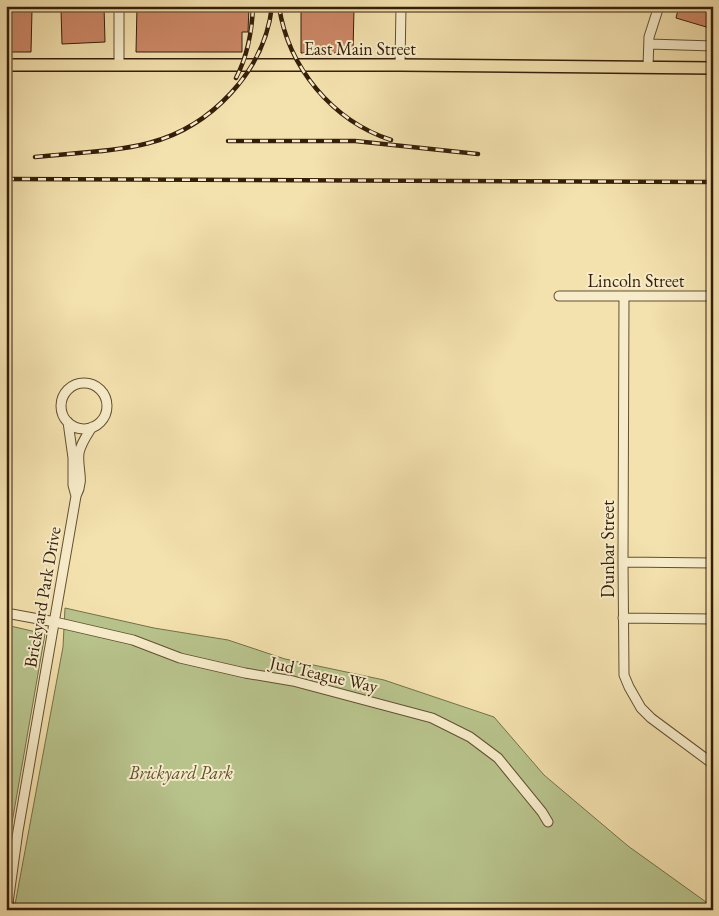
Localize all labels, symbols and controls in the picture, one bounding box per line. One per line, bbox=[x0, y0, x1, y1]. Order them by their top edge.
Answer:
street label: East Main Street bbox=[304, 37, 416, 60]
street label: Lincoln Street bbox=[587, 269, 685, 292]
street label: Dunbar Street bbox=[596, 500, 619, 598]
street label: Brickyard Park Drive bbox=[18, 525, 66, 669]
street label: Jud Teague Way bbox=[266, 650, 380, 698]
park label: Brickyard Park bbox=[128, 761, 233, 785]

